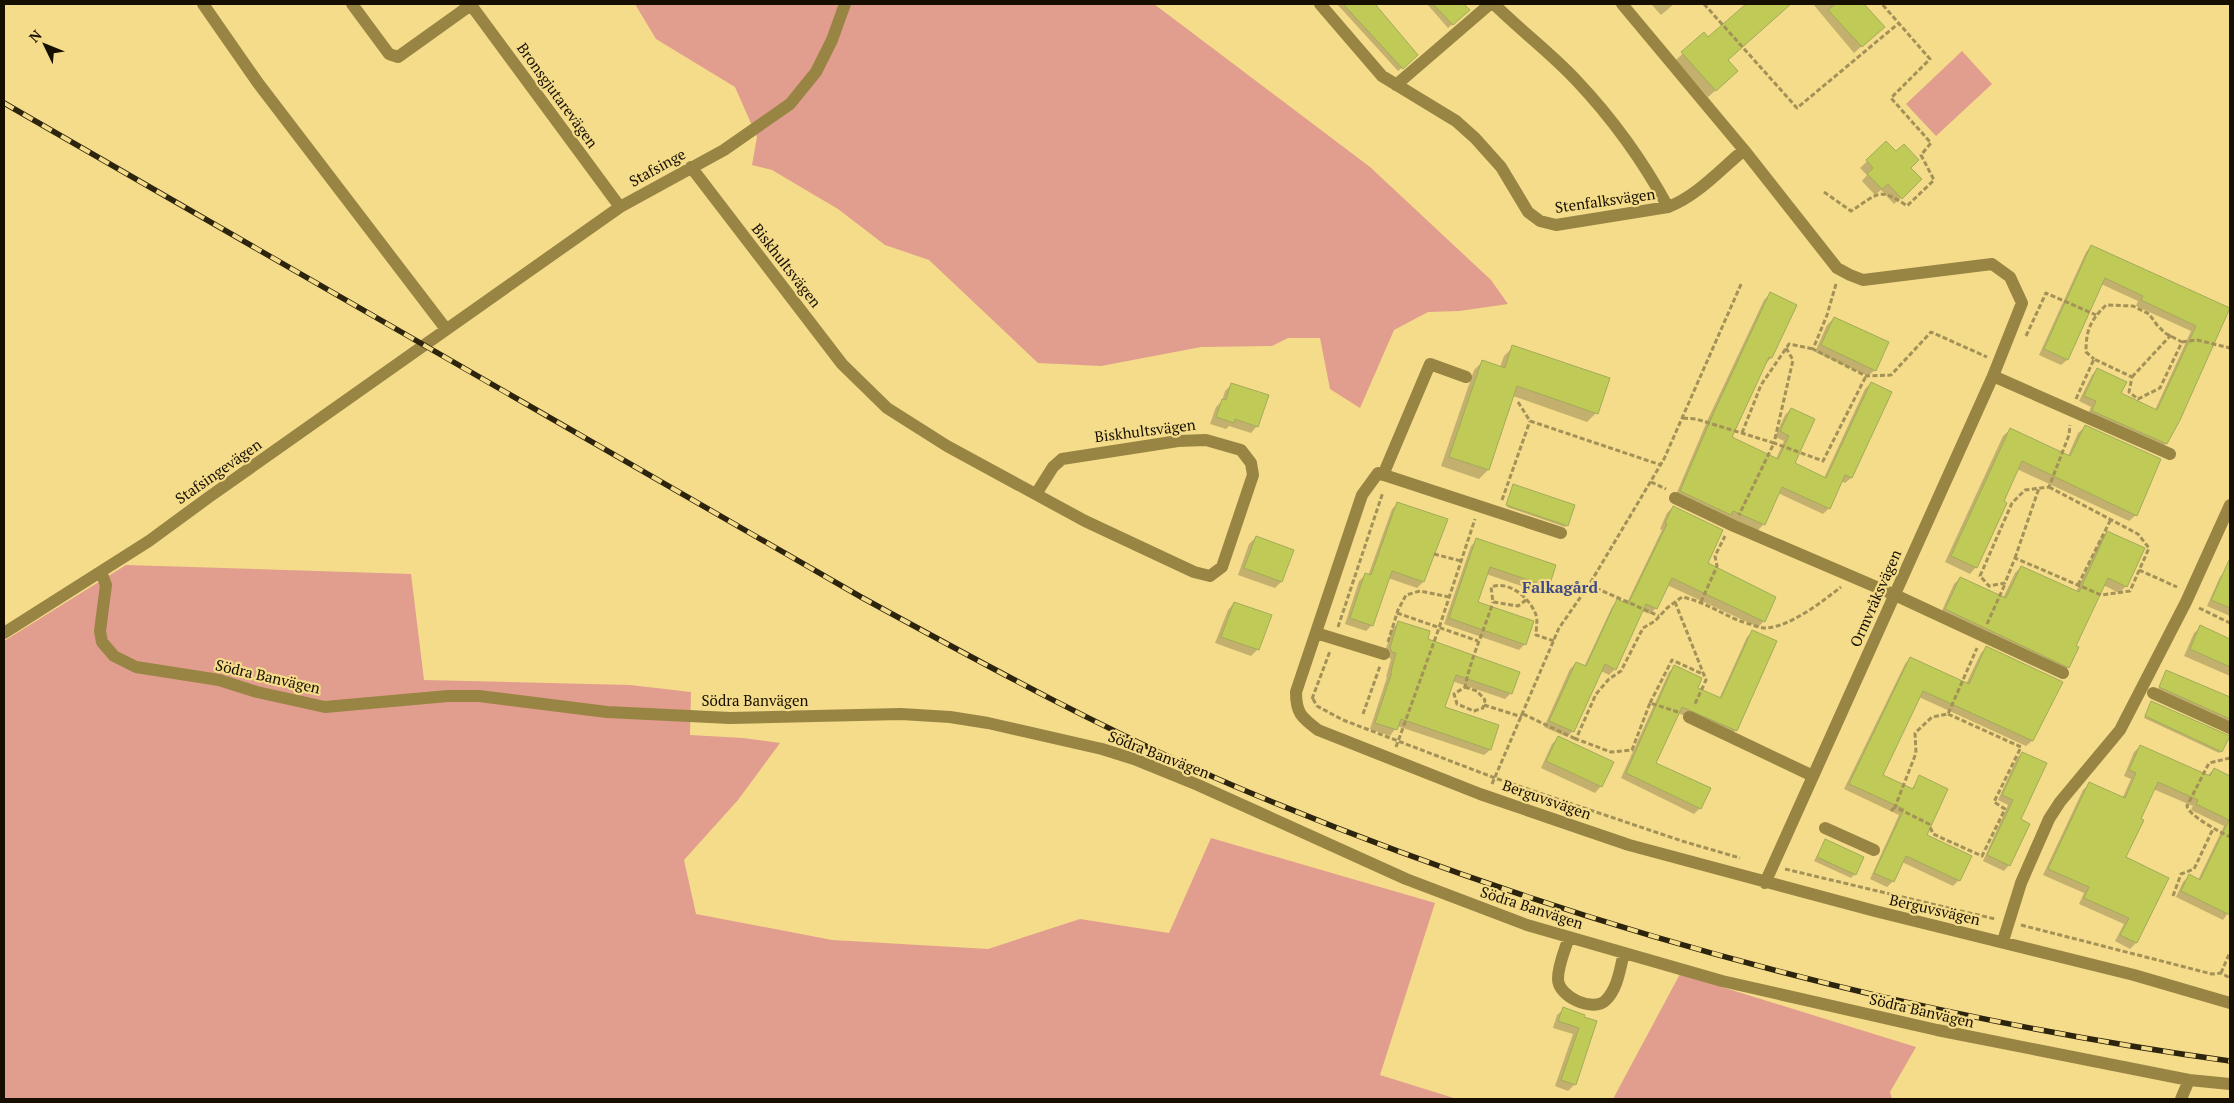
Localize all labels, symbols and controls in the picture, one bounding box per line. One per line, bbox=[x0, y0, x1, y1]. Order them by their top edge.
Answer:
north arrow bbox=[20, 20, 70, 70]
text: N bbox=[25, 25, 46, 46]
street label: Bronsgjutarevägen bbox=[513, 38, 603, 152]
street label: Stafsinge bbox=[625, 143, 689, 191]
street label: Stenfalksvägen bbox=[1554, 183, 1657, 217]
street label: Biskhultsvägen bbox=[748, 219, 826, 311]
street label: Biskhultsvägen bbox=[1093, 414, 1197, 446]
street label: Stafsingevägen bbox=[171, 434, 265, 508]
street label: Ormvråksvägen bbox=[1845, 546, 1905, 650]
district label: Falkagård bbox=[1522, 576, 1598, 598]
street label: Södra Banvägen bbox=[214, 654, 322, 698]
street label: Södra Banvägen bbox=[702, 690, 809, 710]
street label: Södra Banvägen bbox=[1106, 726, 1213, 783]
street label: Berguvsvägen bbox=[1500, 774, 1594, 824]
street label: Södra Banvägen bbox=[1478, 881, 1586, 933]
street label: Berguvsvägen bbox=[1888, 889, 1982, 929]
street label: Södra Banvägen bbox=[1868, 988, 1976, 1032]

